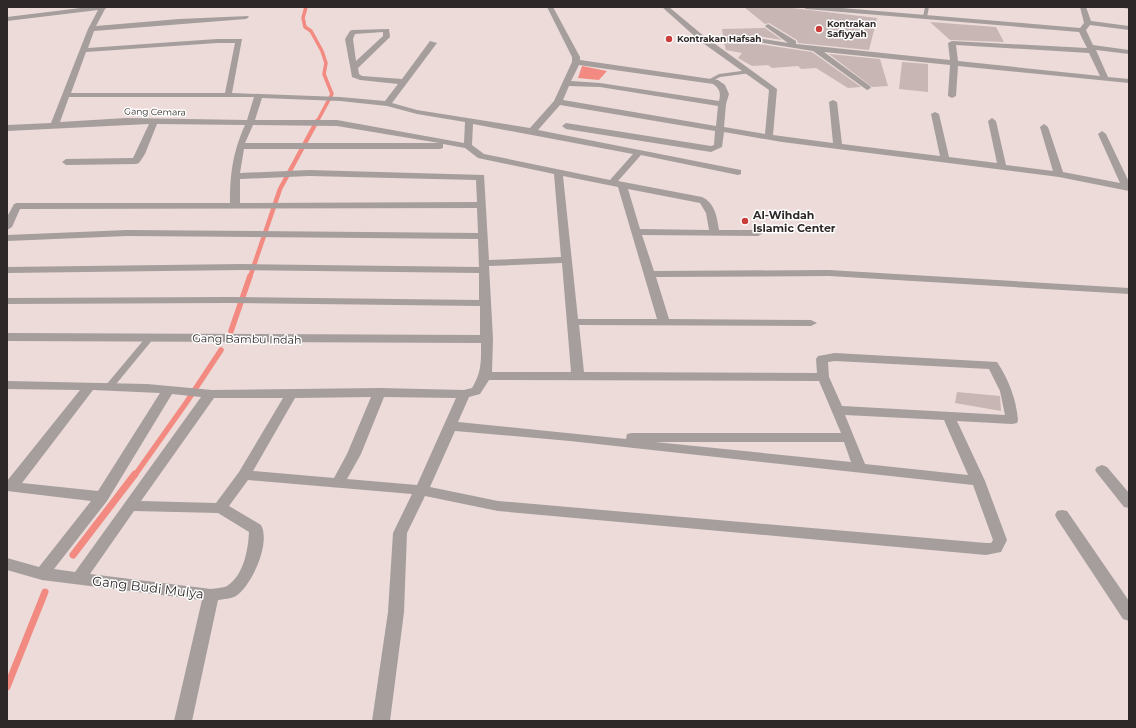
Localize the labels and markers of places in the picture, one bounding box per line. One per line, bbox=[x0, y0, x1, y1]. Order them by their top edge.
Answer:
place label: Kontrakan Safiyyah bbox=[827, 18, 876, 39]
marker: Kontrakan Safiyyah bbox=[814, 24, 824, 34]
place label: Kontrakan Hafsah bbox=[677, 33, 762, 44]
marker: Kontrakan Hafsah bbox=[664, 34, 674, 44]
place label: Al-Wihdah Islamic Center bbox=[752, 208, 836, 235]
marker: Al-Wihdah Islamic Center bbox=[740, 216, 750, 226]

